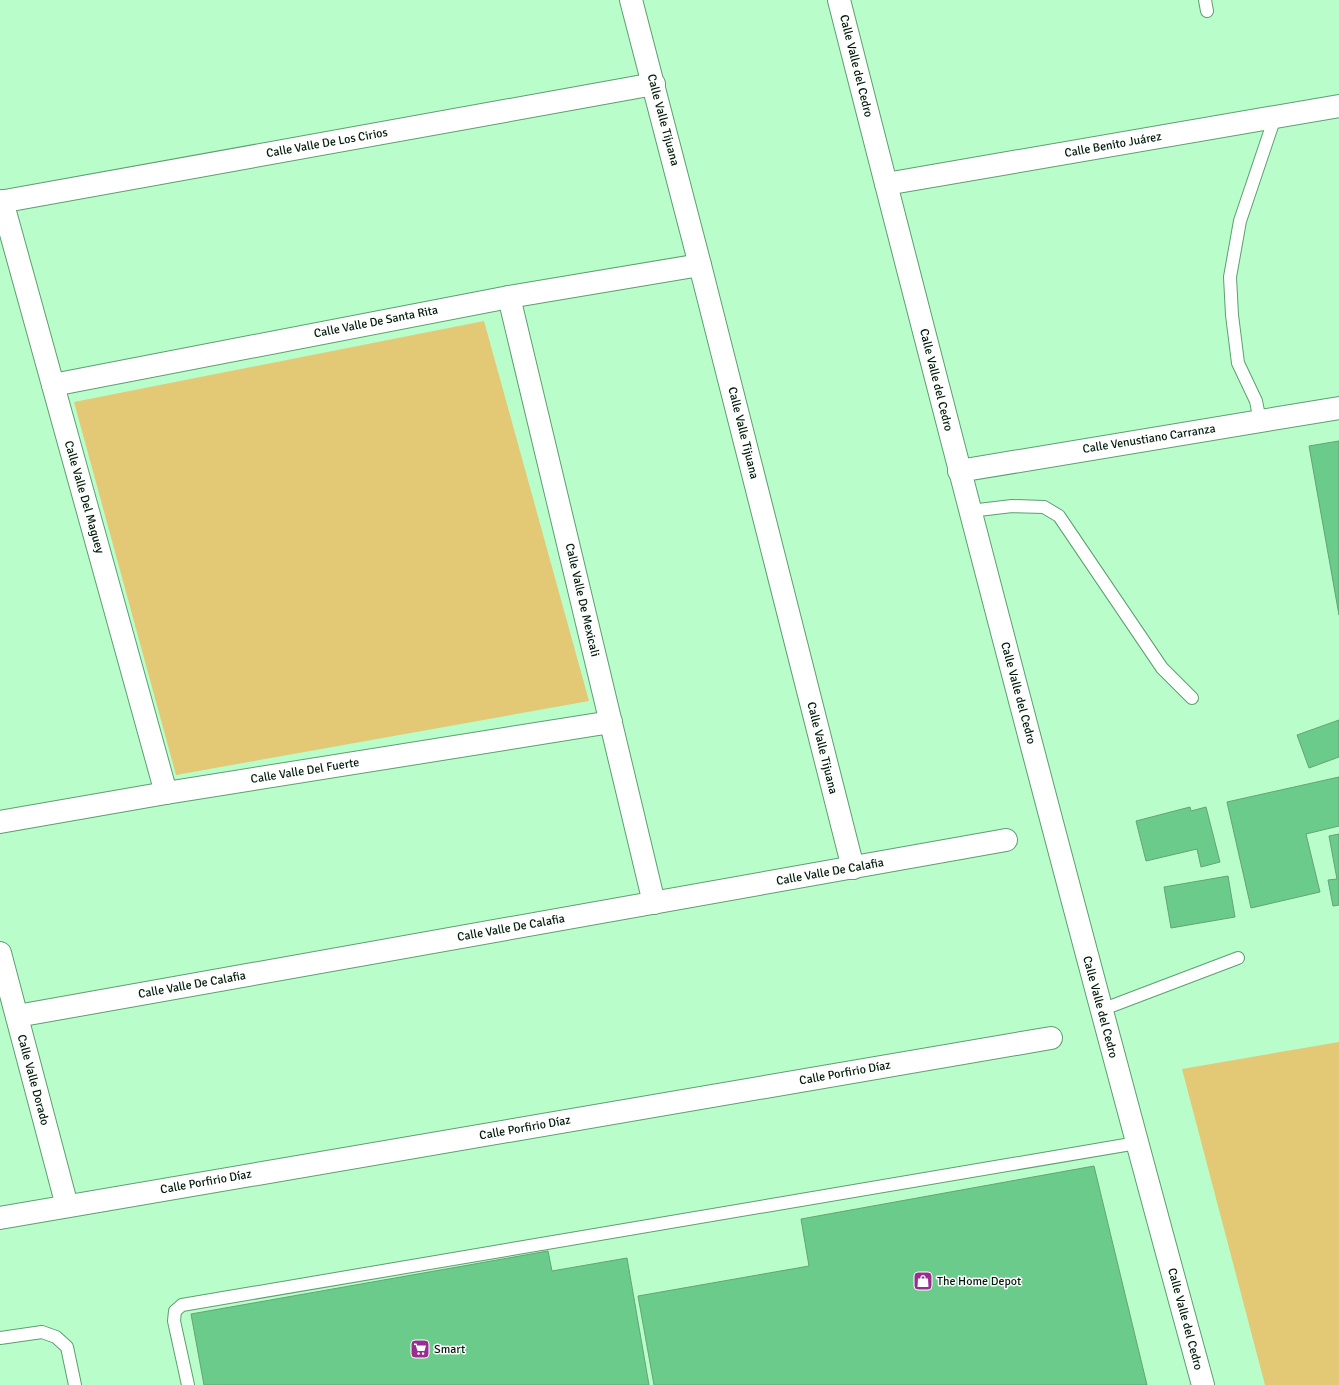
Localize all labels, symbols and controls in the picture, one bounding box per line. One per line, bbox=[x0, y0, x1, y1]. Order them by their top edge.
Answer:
street label: Calle Valle del Cedro bbox=[836, 13, 876, 119]
street label: Calle Valle Tijuana bbox=[644, 72, 682, 168]
street label: Calle Valle De Los Cirios bbox=[265, 125, 389, 161]
street label: Calle Benito Juárez bbox=[1063, 129, 1163, 161]
street label: Calle Valle De Santa Rita bbox=[313, 303, 439, 341]
street label: Calle Valle del Cedro bbox=[916, 327, 956, 433]
street label: Calle Valle Tijuana bbox=[724, 385, 762, 481]
street label: Calle Venustiano Carranza bbox=[1081, 421, 1217, 457]
street label: Calle Valle Del Maguey bbox=[61, 439, 107, 555]
street label: Calle Valle De Mexicali bbox=[562, 542, 602, 658]
street label: Calle Valle del Cedro bbox=[997, 640, 1039, 746]
street label: Calle Valle Tijuana bbox=[803, 700, 841, 796]
street label: Calle Valle Del Fuerte bbox=[250, 755, 360, 787]
street label: Calle Valle De Calafia bbox=[775, 855, 885, 889]
street label: Calle Valle De Calafia bbox=[456, 911, 566, 945]
street label: Calle Valle del Cedro bbox=[1079, 954, 1121, 1060]
street label: Calle Valle De Calafia bbox=[137, 968, 247, 1002]
street label: Calle Valle Dorado bbox=[14, 1033, 52, 1127]
street label: Calle Porfirio Díaz bbox=[798, 1058, 892, 1088]
street label: Calle Porfirio Díaz bbox=[478, 1113, 572, 1143]
street label: Calle Porfirio Díaz bbox=[159, 1167, 253, 1197]
street label: Calle Valle del Cedro bbox=[1164, 1266, 1206, 1372]
shop icon: The Home Depot bbox=[912, 1270, 934, 1292]
place label: The Home Depot bbox=[937, 1274, 1021, 1289]
supermarket icon: Smart bbox=[409, 1338, 431, 1360]
place label: Smart bbox=[434, 1342, 465, 1357]

